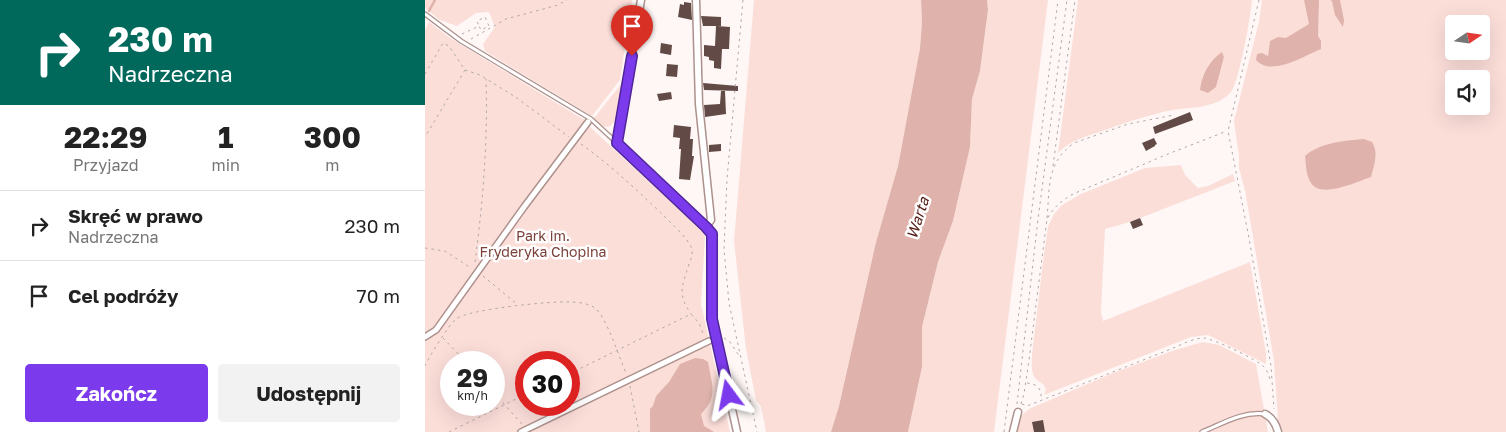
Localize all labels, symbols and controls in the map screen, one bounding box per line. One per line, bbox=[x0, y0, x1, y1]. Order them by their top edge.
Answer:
pin bbox=[611, 5, 653, 56]
icon: arrive bbox=[618, 12, 646, 40]
north arrow bbox=[1445, 15, 1490, 60]
map controls bbox=[1445, 15, 1490, 115]
text: 230 m bbox=[108, 18, 213, 60]
icon: right bbox=[25, 20, 90, 85]
text: Nadrzeczna bbox=[108, 60, 233, 87]
button: sound bbox=[1445, 70, 1490, 115]
text: 22:29 bbox=[64, 119, 148, 155]
text: 1 bbox=[218, 119, 233, 155]
text: 300 bbox=[304, 119, 361, 155]
text: Przyjazd bbox=[73, 155, 138, 175]
text: min bbox=[211, 155, 240, 175]
text: m bbox=[325, 155, 339, 175]
water label: Warta bbox=[902, 194, 932, 241]
text: Skręć w prawo bbox=[68, 204, 203, 227]
icon: right bbox=[25, 212, 53, 240]
text: 230 m bbox=[345, 214, 400, 237]
text: Nadrzeczna bbox=[68, 227, 159, 247]
park label: Park im. Fryderyka Chopina bbox=[480, 227, 606, 260]
icon: arrive bbox=[25, 282, 53, 310]
text: Cel podróży bbox=[68, 284, 178, 307]
text: 70 m bbox=[357, 284, 400, 307]
speed limit sign: 30 bbox=[515, 351, 580, 416]
text: 29 bbox=[457, 362, 488, 393]
button: Zakończ bbox=[25, 364, 208, 422]
button: Udostępnij bbox=[218, 364, 400, 422]
position arrow bbox=[702, 368, 754, 420]
text: km/h bbox=[457, 388, 488, 403]

